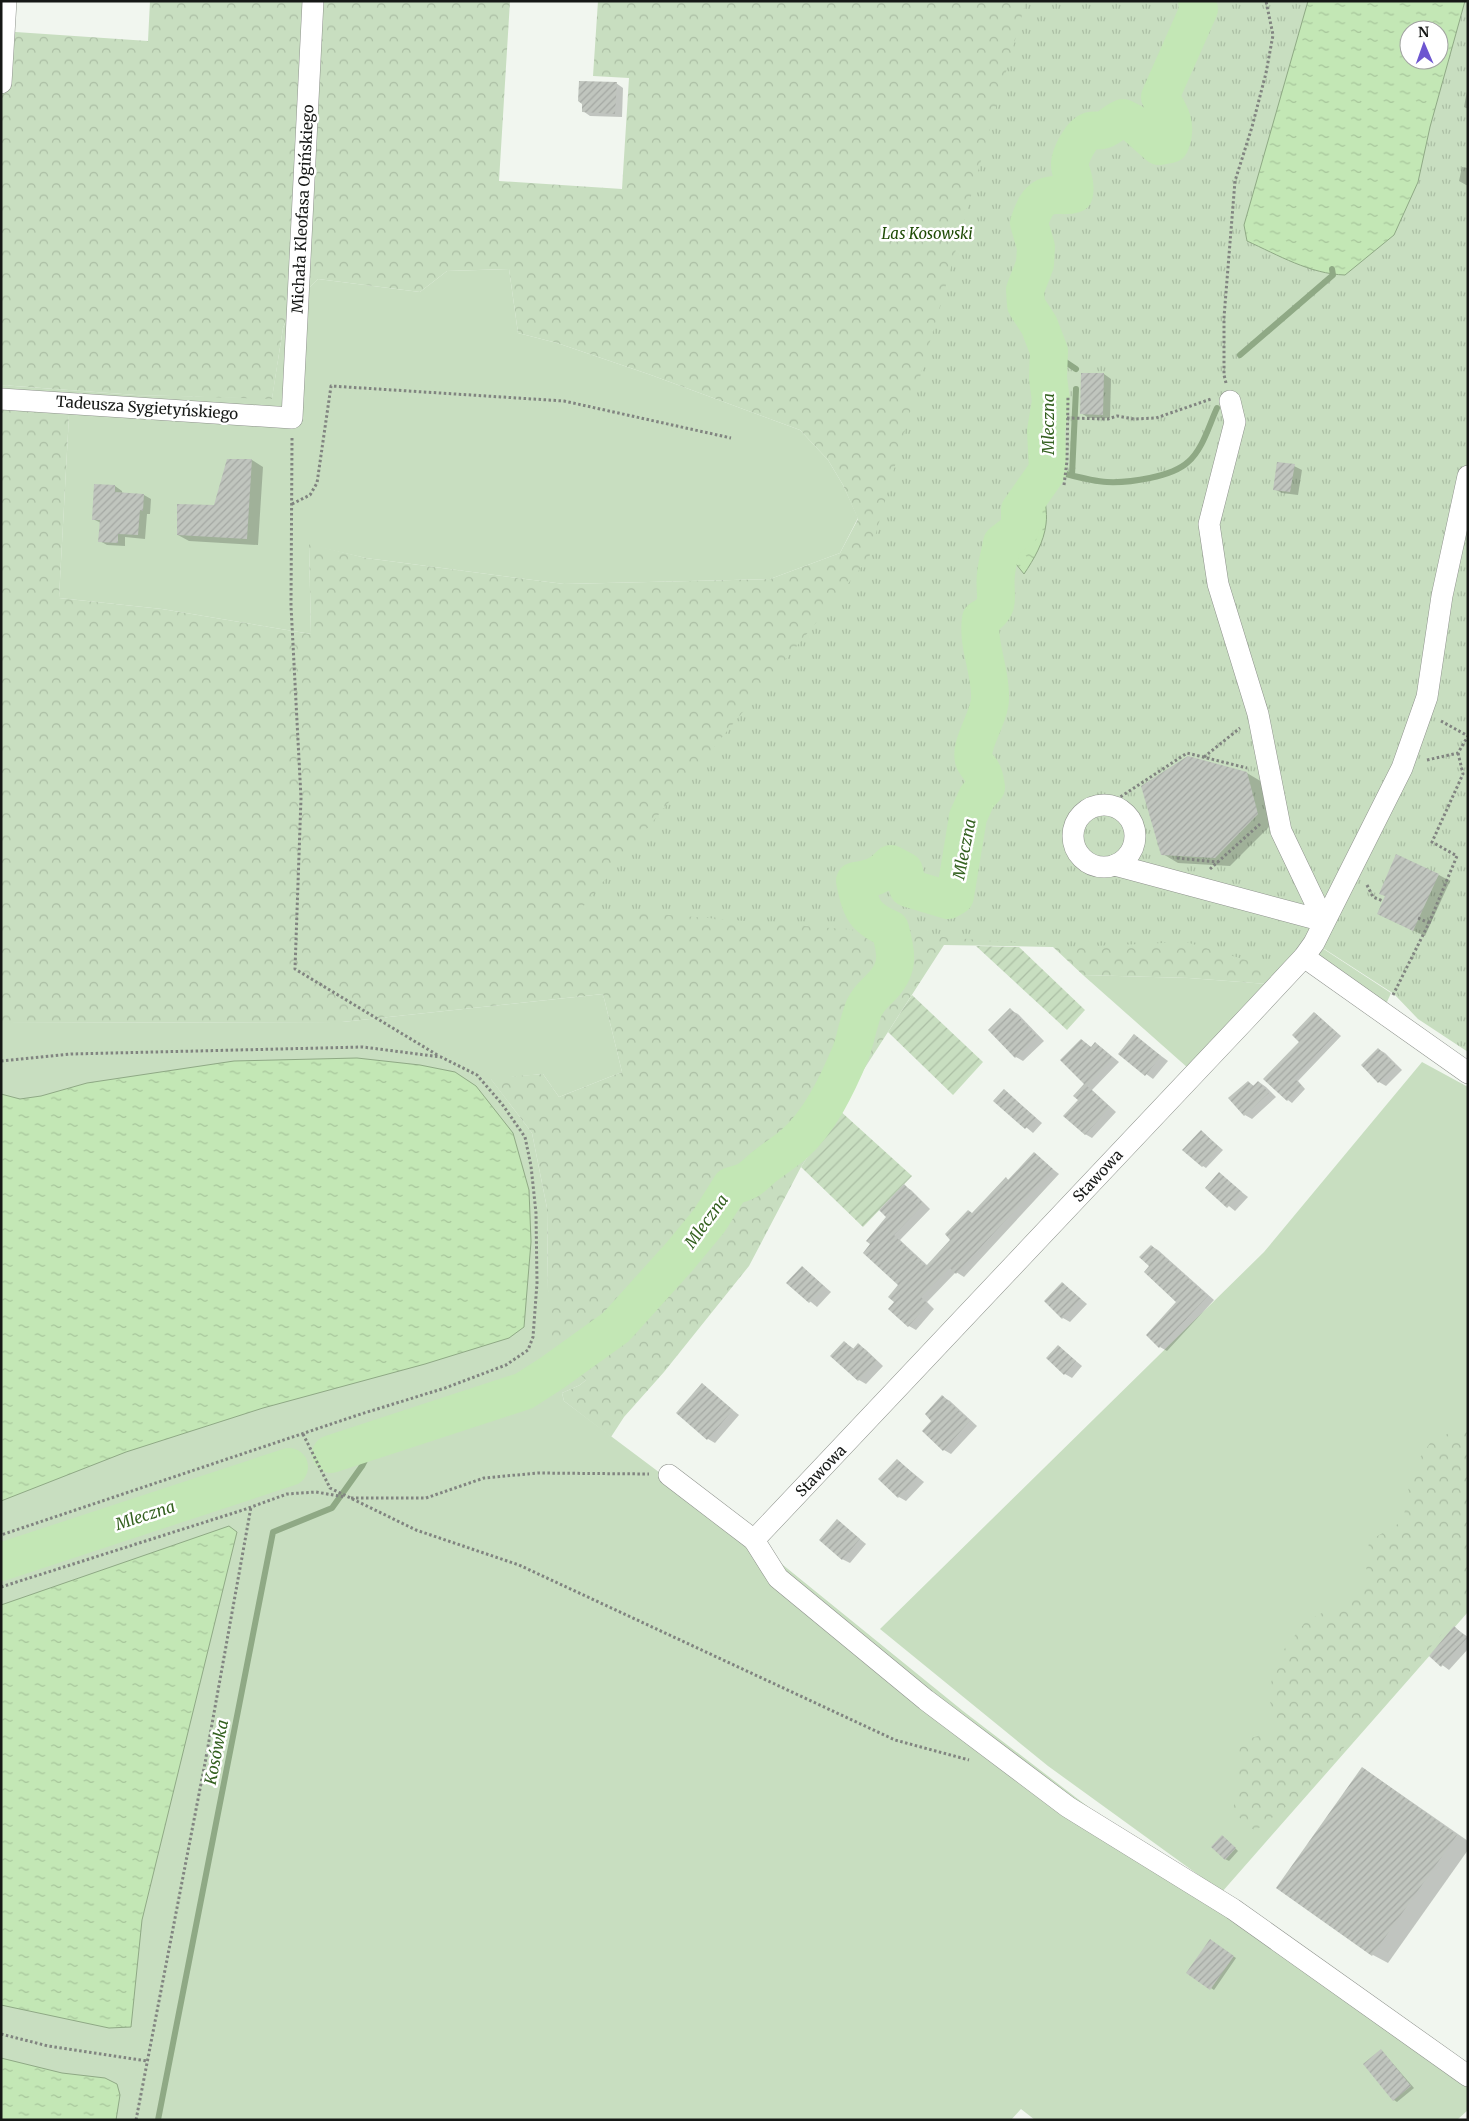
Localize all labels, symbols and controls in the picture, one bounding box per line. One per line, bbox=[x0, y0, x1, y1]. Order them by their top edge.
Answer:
north arrow bbox=[1399, 20, 1449, 70]
text: N bbox=[1418, 23, 1429, 41]
street label: Michała Kleofasa Ogińskiego bbox=[288, 104, 317, 314]
park label: Las Kosowski bbox=[881, 224, 973, 243]
street label: Tadeusza Sygietyńskiego bbox=[55, 392, 239, 423]
water label: Mleczna bbox=[1038, 393, 1058, 456]
water label: Mleczna bbox=[948, 817, 980, 882]
street label: Stawowa bbox=[1069, 1146, 1127, 1206]
water label: Mleczna bbox=[679, 1190, 732, 1253]
street label: Stawowa bbox=[791, 1441, 850, 1501]
water label: Mleczna bbox=[112, 1496, 177, 1534]
water label: Kosówka bbox=[200, 1718, 232, 1787]

